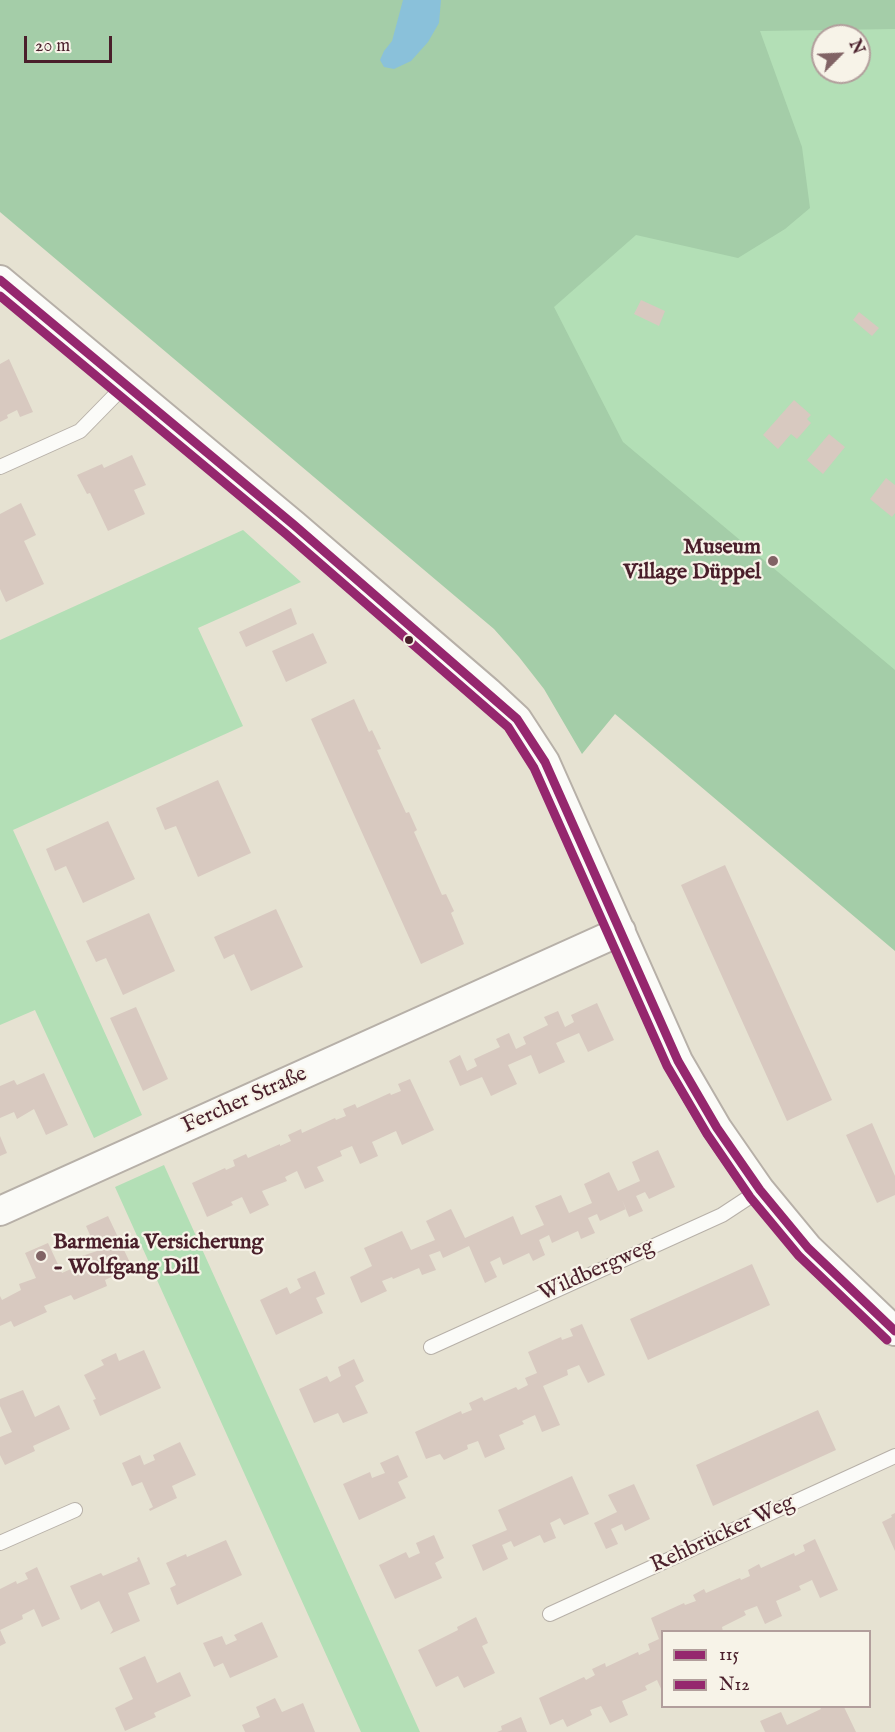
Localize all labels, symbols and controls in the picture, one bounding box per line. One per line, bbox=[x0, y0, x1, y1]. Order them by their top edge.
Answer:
scale bar bbox=[27, 24, 116, 62]
north arrow bbox=[811, 24, 871, 84]
text: 20 m bbox=[35, 35, 70, 58]
text: N bbox=[844, 37, 868, 58]
place label: Museum Village Düppel bbox=[623, 535, 761, 586]
marker: Museum Village Düppel bbox=[766, 554, 780, 568]
unlabelled marker bbox=[403, 634, 415, 646]
street label: Fercher Straße bbox=[178, 1062, 312, 1140]
place label: Barmenia Versicherung - Wolfgang Dill bbox=[53, 1230, 263, 1282]
street label: Wildbergweg bbox=[535, 1234, 659, 1308]
marker: Barmenia Versicherung - Wolfgang Dill bbox=[34, 1249, 48, 1263]
street label: Rehbrücker Weg bbox=[647, 1490, 799, 1580]
legend bbox=[661, 1630, 871, 1708]
text: 115 bbox=[719, 1644, 739, 1667]
text: N12 bbox=[719, 1674, 750, 1697]

